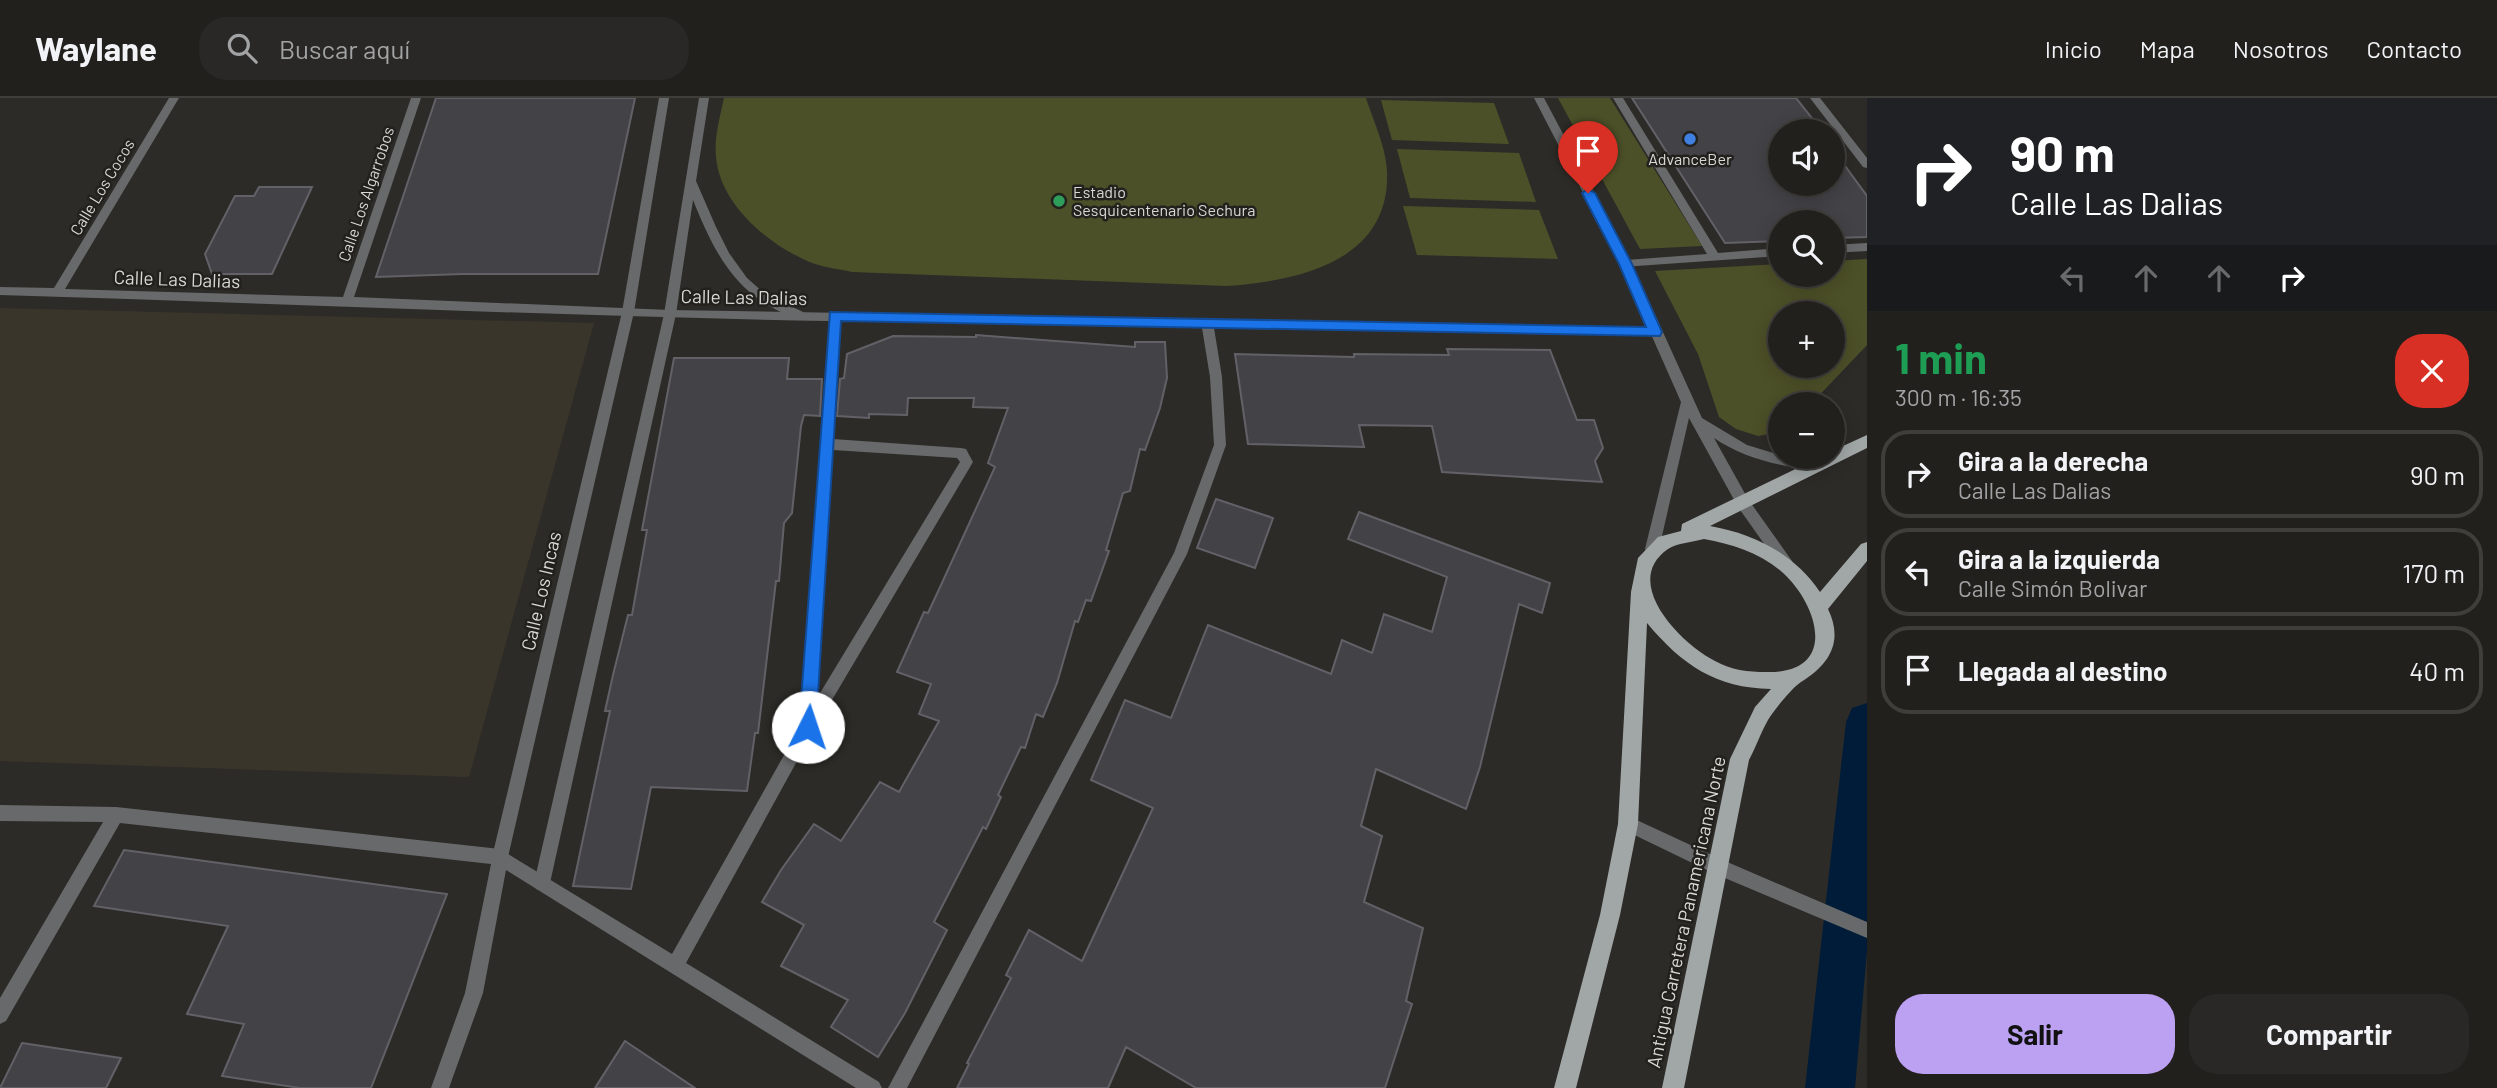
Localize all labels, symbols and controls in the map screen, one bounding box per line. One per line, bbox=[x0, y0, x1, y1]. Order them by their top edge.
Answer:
search box bbox=[199, 17, 689, 80]
text: Waylane bbox=[35, 28, 157, 68]
icon: search bbox=[223, 29, 261, 67]
text: Buscar aquí bbox=[279, 33, 410, 64]
text: Inicio bbox=[2045, 34, 2102, 63]
text: Mapa bbox=[2140, 34, 2195, 63]
text: Nosotros bbox=[2233, 34, 2329, 63]
text: Contacto bbox=[2367, 34, 2462, 63]
map controls bbox=[1768, 119, 1845, 469]
button: sound bbox=[1768, 119, 1845, 196]
pin bbox=[1558, 121, 1618, 193]
text: 90 m bbox=[2010, 123, 2115, 182]
street label: Calle Los Algarrobos bbox=[334, 124, 397, 264]
icon: right bbox=[1895, 126, 1986, 217]
marker: AdvanceBer bbox=[1682, 131, 1698, 147]
icon: arrive bbox=[1569, 132, 1607, 170]
street label: Calle Los Cocos bbox=[65, 135, 138, 238]
place label: AdvanceBer bbox=[1648, 149, 1732, 168]
place label: Estadio Sesquicentenario Sechura bbox=[1073, 182, 1255, 219]
text: Calle Las Dalias bbox=[2010, 183, 2223, 221]
marker: Estadio Sesquicentenario Sechura bbox=[1051, 193, 1067, 209]
button: search bbox=[1768, 210, 1845, 287]
icon: left bbox=[2054, 259, 2092, 297]
icon: ahead bbox=[2127, 259, 2165, 297]
icon: ahead bbox=[2200, 259, 2238, 297]
icon: right bbox=[2273, 259, 2311, 297]
street label: Calle Las Dalias bbox=[113, 265, 241, 292]
street label: Calle Las Dalias bbox=[681, 284, 808, 309]
button: + bbox=[1768, 301, 1845, 378]
text: 1 min bbox=[1895, 332, 1987, 382]
button: close bbox=[2395, 334, 2469, 408]
text: 300 m · 16:35 bbox=[1895, 383, 2022, 411]
button: − bbox=[1768, 392, 1845, 469]
text: Gira a la derecha bbox=[1958, 445, 2148, 476]
icon: right bbox=[1899, 455, 1937, 493]
text: 90 m bbox=[2410, 459, 2465, 490]
text: Calle Las Dalias bbox=[1958, 476, 2111, 504]
street label: Calle Los Incas bbox=[516, 529, 565, 653]
text: Gira a la izquierda bbox=[1958, 543, 2160, 574]
icon: left bbox=[1899, 553, 1937, 591]
text: 170 m bbox=[2402, 557, 2465, 588]
text: Calle Simón Bolivar bbox=[1958, 574, 2147, 602]
icon: arrive bbox=[1899, 651, 1937, 689]
text: Llegada al destino bbox=[1958, 655, 2167, 686]
text: 40 m bbox=[2409, 655, 2465, 686]
position arrow bbox=[771, 690, 845, 764]
street label: Antigua Carretera Panamericana Norte bbox=[1641, 754, 1730, 1070]
button: Salir bbox=[1895, 994, 2175, 1074]
button: Compartir bbox=[2189, 994, 2469, 1074]

